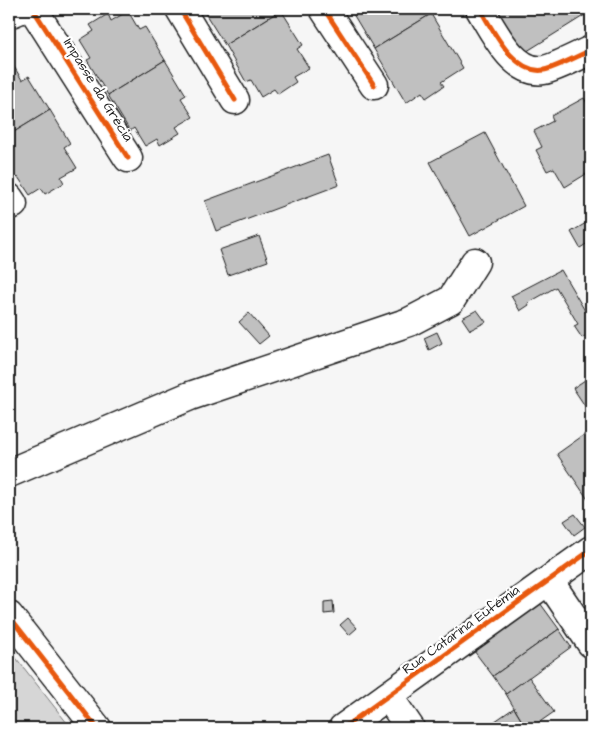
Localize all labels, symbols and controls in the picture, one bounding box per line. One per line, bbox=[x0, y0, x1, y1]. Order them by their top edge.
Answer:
street label: Impasse da Grécia bbox=[58, 35, 138, 145]
street label: Rua Catarina Eufémia bbox=[398, 581, 524, 679]

